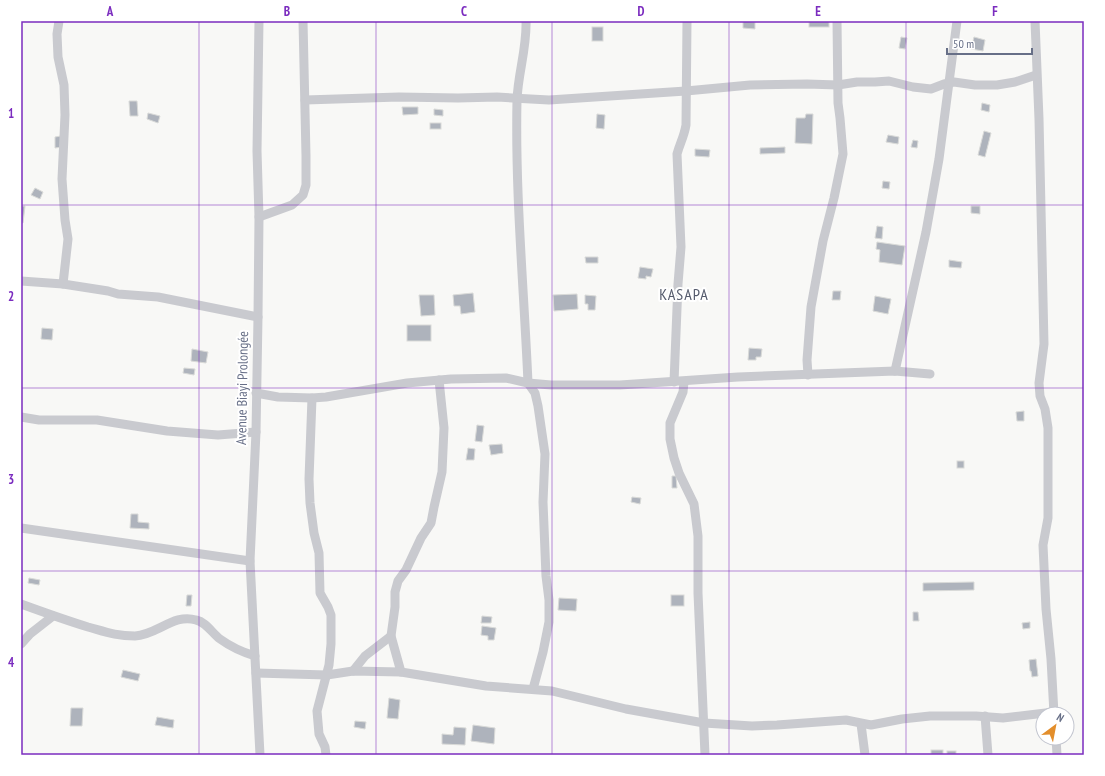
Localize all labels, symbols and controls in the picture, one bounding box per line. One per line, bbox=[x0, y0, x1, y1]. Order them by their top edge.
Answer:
text: A bbox=[106, 3, 114, 20]
text: B bbox=[284, 3, 290, 20]
text: C bbox=[461, 3, 467, 20]
text: D bbox=[638, 3, 645, 20]
text: E bbox=[815, 3, 821, 20]
text: F bbox=[992, 3, 998, 20]
scale bar bbox=[947, 30, 1032, 56]
text: 50 m bbox=[953, 36, 974, 51]
text: 1 bbox=[8, 105, 14, 122]
district label: KASAPA bbox=[659, 284, 709, 304]
text: 2 bbox=[8, 288, 14, 305]
street label: Avenue Biayi Prolongée bbox=[232, 331, 252, 445]
text: 3 bbox=[8, 471, 14, 488]
text: 4 bbox=[8, 654, 15, 671]
north arrow bbox=[1035, 706, 1075, 746]
text: N bbox=[1054, 710, 1067, 725]

